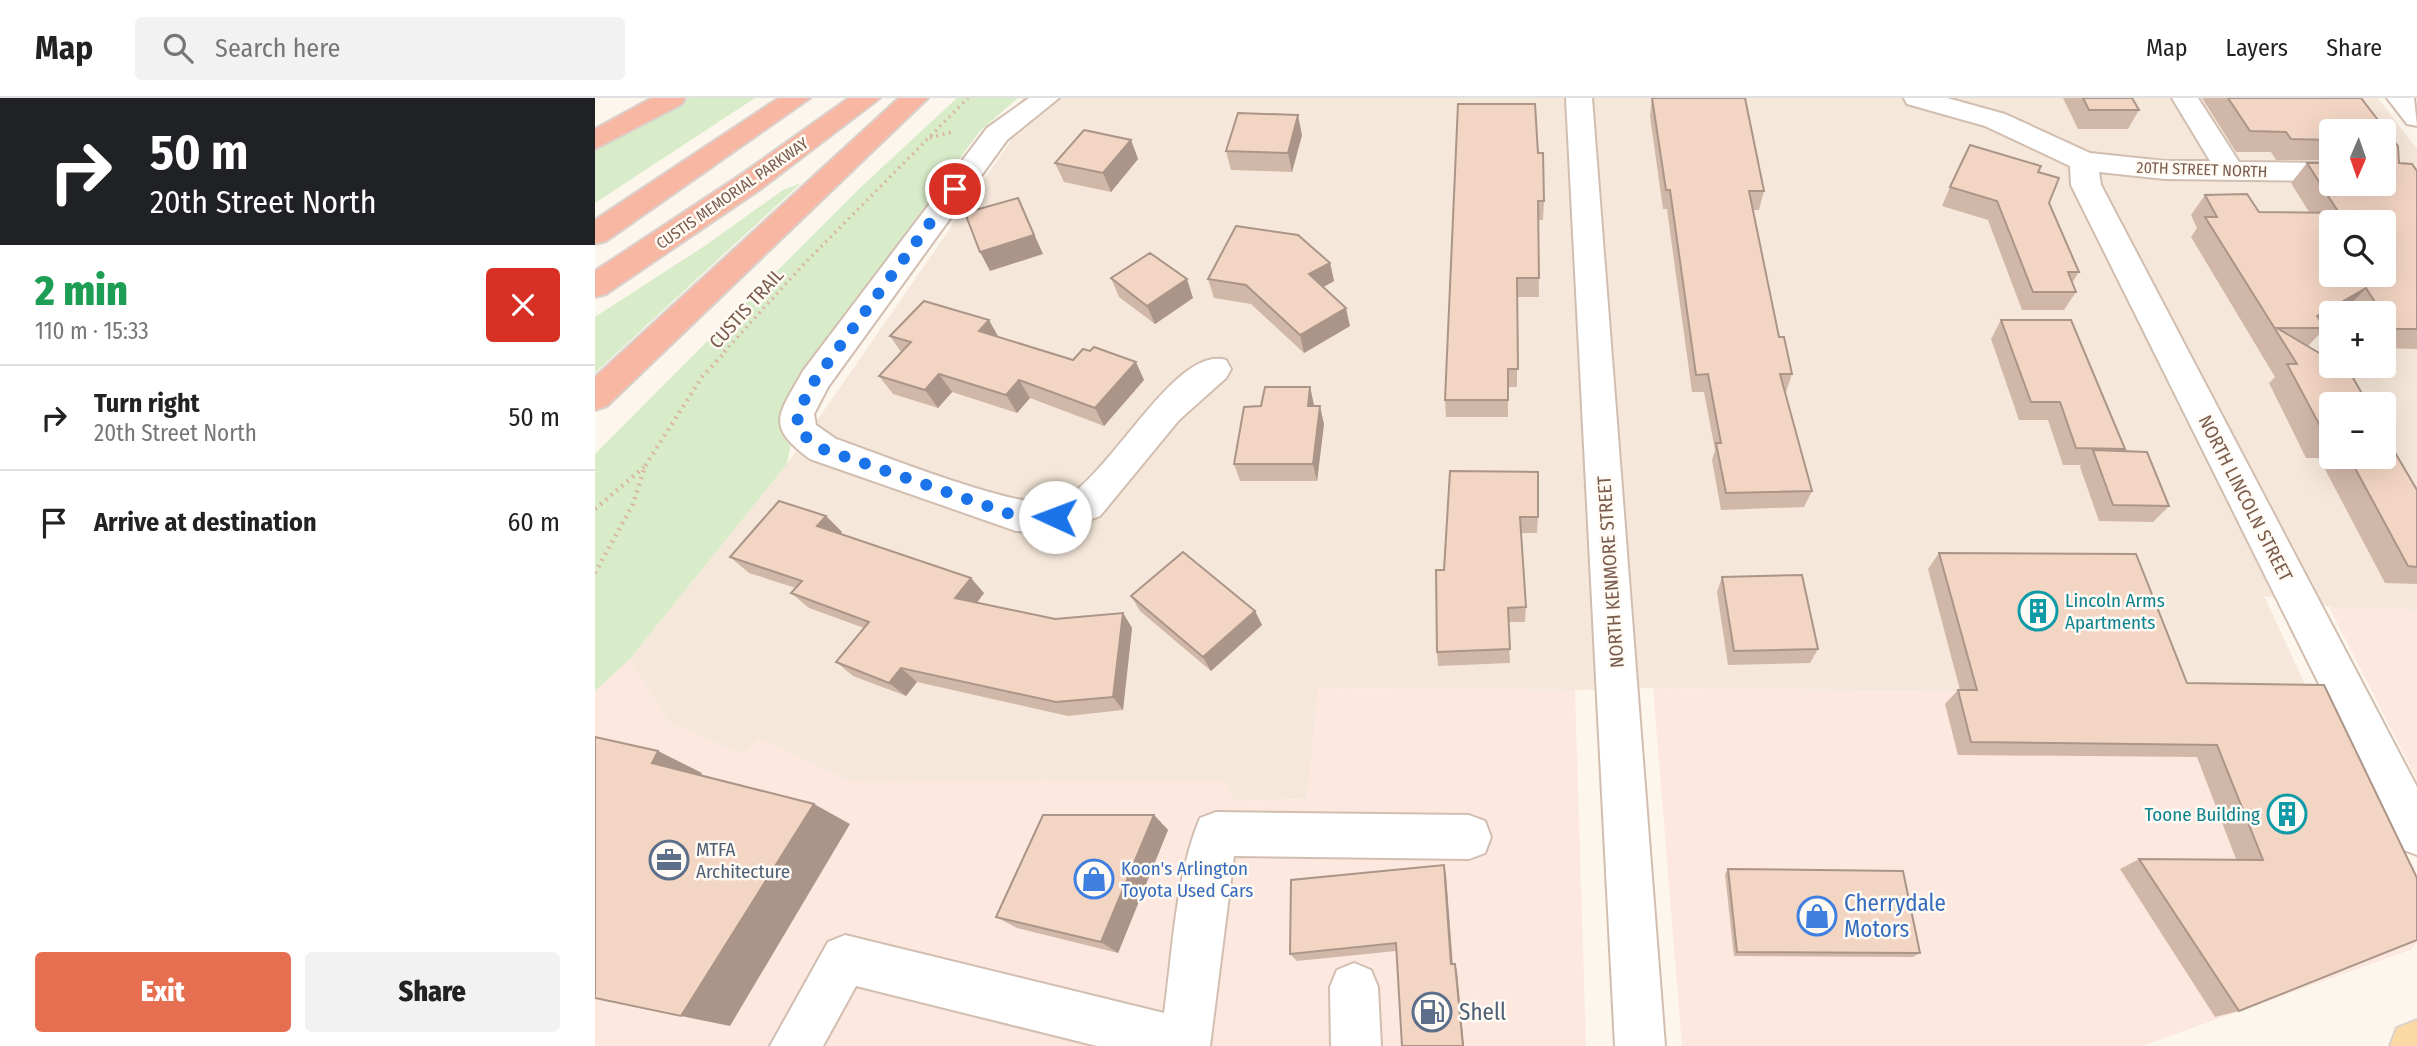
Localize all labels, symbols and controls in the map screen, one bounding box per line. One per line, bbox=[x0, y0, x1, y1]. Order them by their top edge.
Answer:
search box bbox=[135, 17, 625, 80]
text: Map bbox=[35, 28, 93, 68]
icon: search bbox=[159, 29, 197, 67]
text: Search here bbox=[215, 33, 340, 64]
text: Map bbox=[2146, 34, 2188, 62]
text: Layers bbox=[2226, 34, 2288, 62]
text: Share bbox=[2326, 34, 2382, 62]
north arrow bbox=[2319, 119, 2396, 196]
map controls bbox=[2319, 119, 2396, 469]
text: 50 m bbox=[150, 123, 248, 182]
icon: right bbox=[35, 126, 126, 217]
street label: CUSTIS MEMORIAL PARKWAY bbox=[653, 134, 812, 253]
street label: 20TH STREET NORTH bbox=[2136, 158, 2268, 181]
pin bbox=[925, 159, 985, 219]
icon: arrive bbox=[936, 170, 974, 208]
text: 20th Street North bbox=[150, 183, 377, 221]
button: search bbox=[2319, 210, 2396, 287]
street label: CUSTIS TRAIL bbox=[704, 263, 789, 353]
text: 2 min bbox=[35, 266, 128, 316]
button: close bbox=[486, 268, 560, 342]
button: + bbox=[2319, 301, 2396, 378]
text: 110 m · 15:33 bbox=[35, 317, 149, 345]
text: Turn right bbox=[94, 388, 200, 419]
button: − bbox=[2319, 392, 2396, 469]
icon: right bbox=[35, 399, 73, 437]
text: 50 m bbox=[508, 402, 560, 433]
street label: NORTH LINCOLN STREET bbox=[2194, 411, 2298, 585]
text: 20th Street North bbox=[94, 419, 257, 447]
street label: NORTH KENMORE STREET bbox=[1592, 475, 1629, 669]
position arrow bbox=[1018, 480, 1092, 554]
icon: arrive bbox=[35, 504, 73, 542]
text: Arrive at destination bbox=[94, 507, 317, 538]
text: 60 m bbox=[507, 507, 560, 538]
place label: Lincoln Arms Apartments bbox=[2065, 589, 2165, 634]
building icon: Lincoln Arms Apartments bbox=[2017, 590, 2059, 632]
building icon: Toone Building bbox=[2266, 793, 2308, 835]
place label: Toone Building bbox=[2144, 803, 2260, 826]
place label: MTFA Architecture bbox=[696, 838, 790, 883]
office icon: MTFA Architecture bbox=[648, 839, 690, 881]
place label: Koon's Arlington Toyota Used Cars bbox=[1121, 857, 1253, 902]
shop icon: Koon's Arlington Toyota Used Cars bbox=[1073, 858, 1115, 900]
place label: Cherrydale Motors bbox=[1844, 889, 1946, 943]
shop icon: Cherrydale Motors bbox=[1796, 895, 1838, 937]
button: Exit bbox=[35, 952, 291, 1032]
button: Share bbox=[305, 952, 560, 1032]
fuel station icon: Shell bbox=[1411, 991, 1453, 1033]
place label: Shell bbox=[1459, 998, 1506, 1026]

